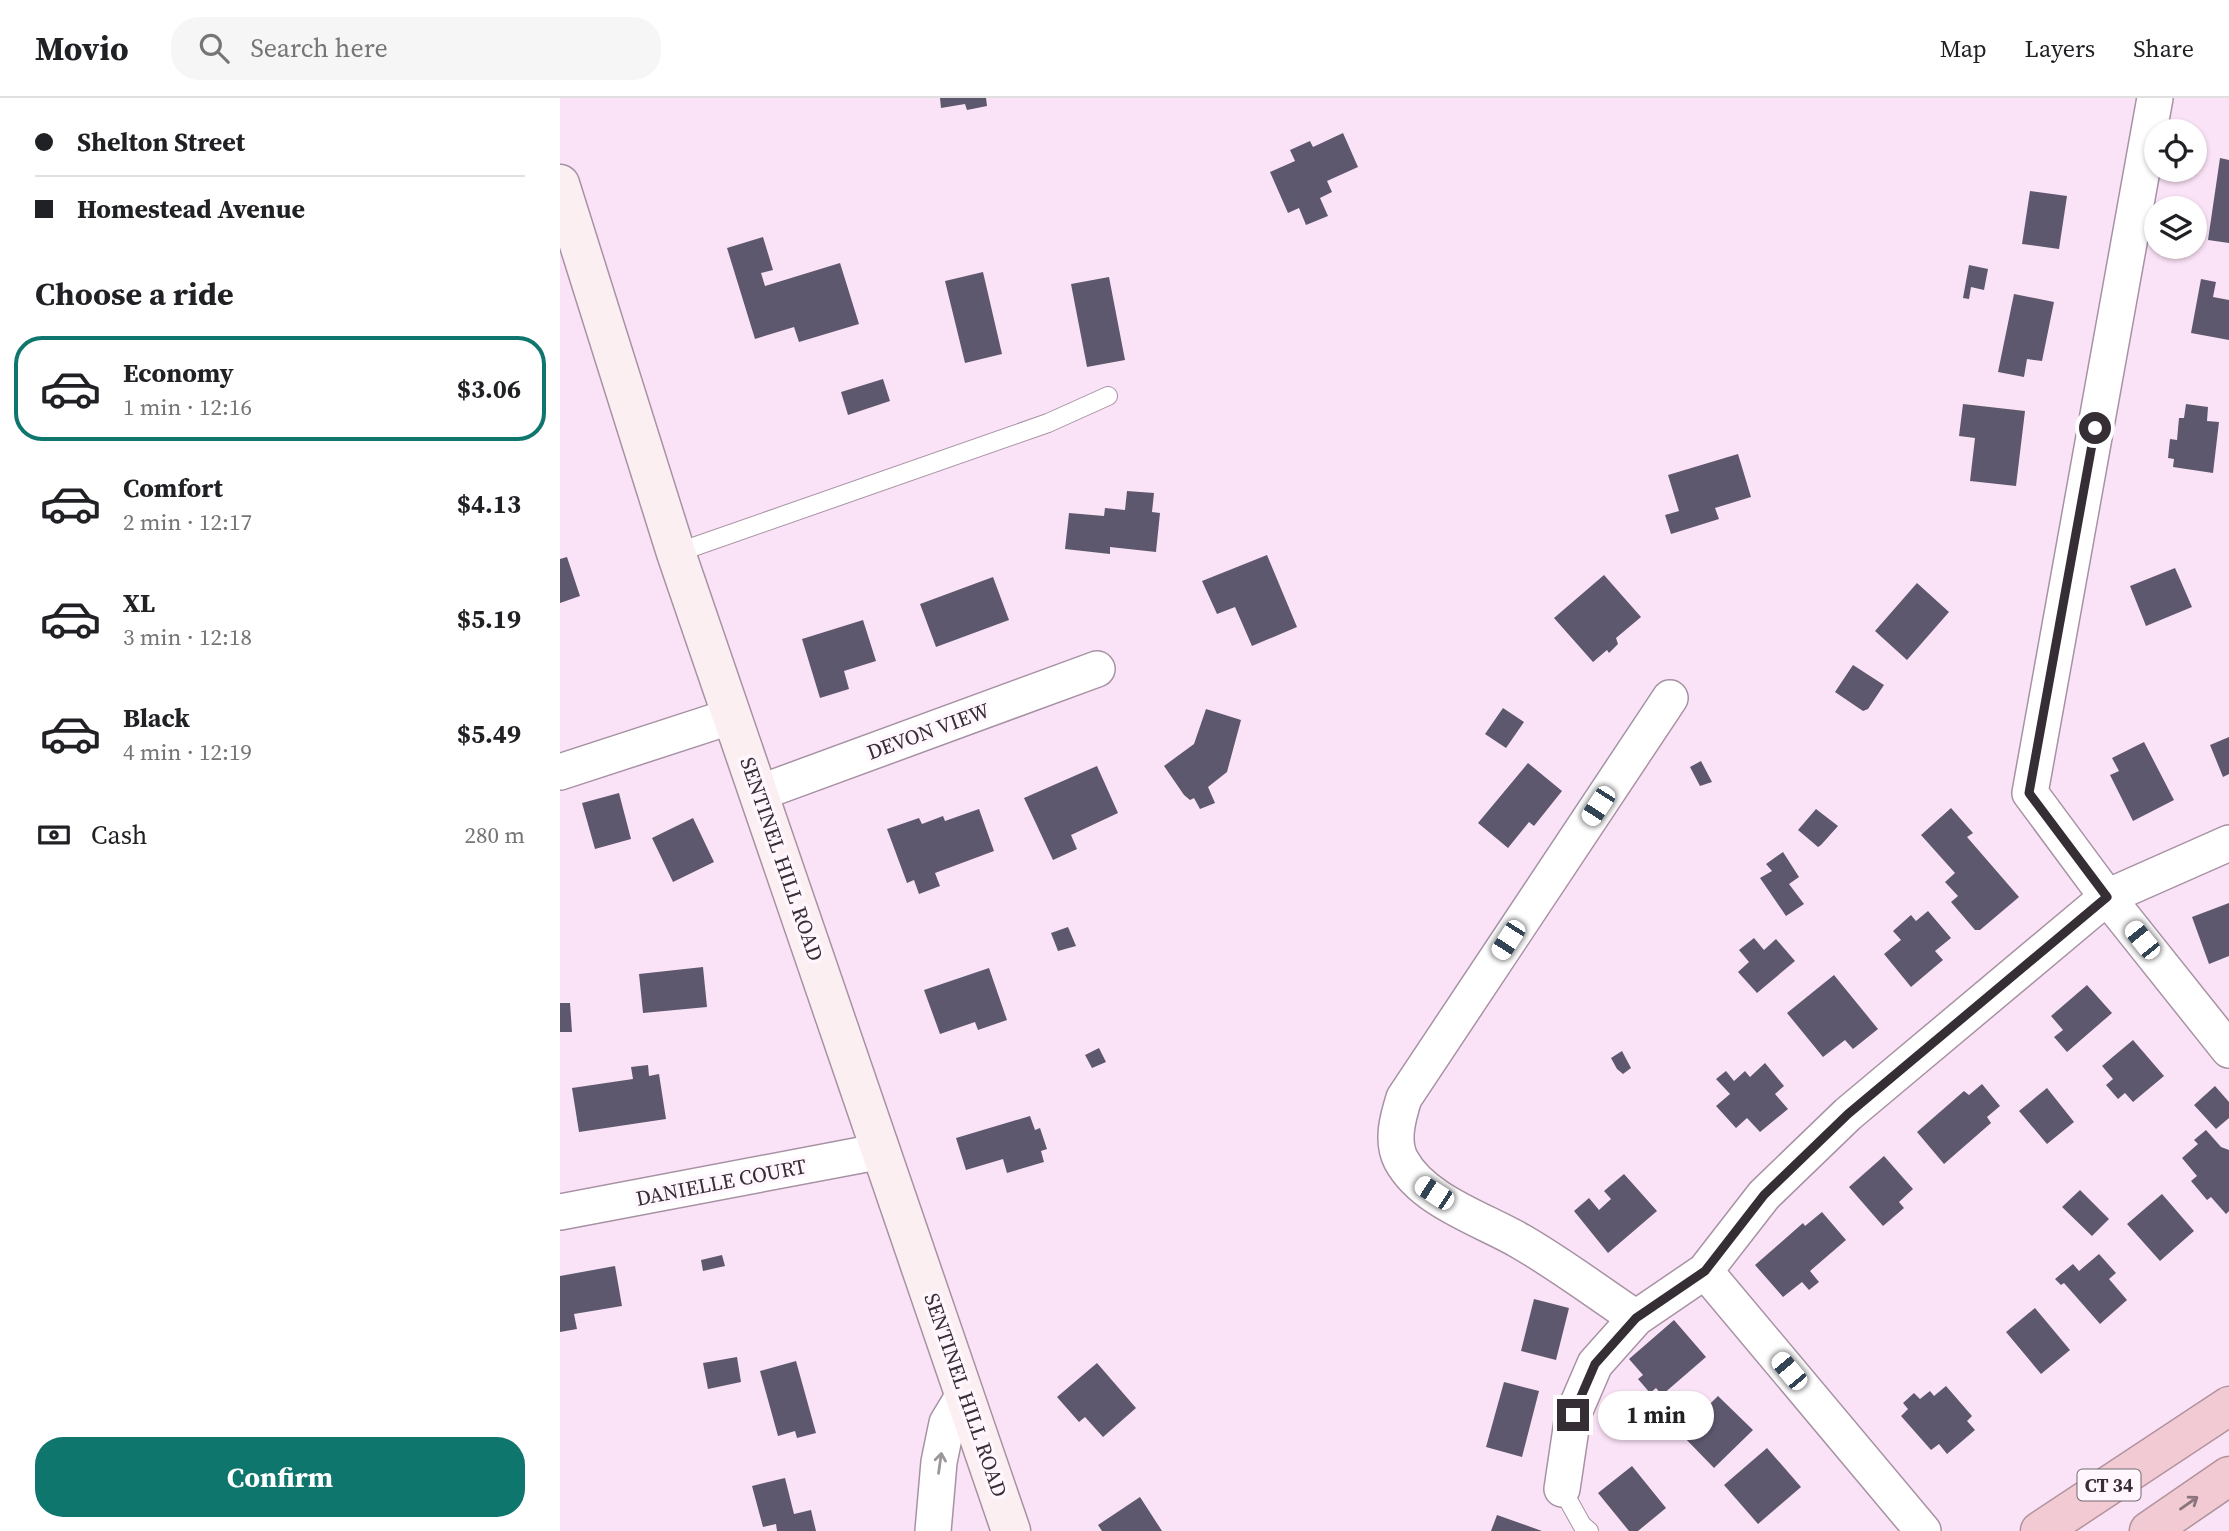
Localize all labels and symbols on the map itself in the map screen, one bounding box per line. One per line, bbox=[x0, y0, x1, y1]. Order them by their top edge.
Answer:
route start bbox=[2079, 412, 2111, 444]
street label: DEVON VIEW bbox=[863, 695, 994, 767]
street label: SENTINEL HILL ROAD bbox=[733, 753, 831, 965]
car bbox=[1578, 783, 1619, 829]
car bbox=[1488, 917, 1529, 963]
car bbox=[2121, 917, 2164, 963]
street label: DANIELLE COURT bbox=[633, 1151, 809, 1213]
car bbox=[1411, 1173, 1458, 1213]
street label: SENTINEL HILL ROAD bbox=[917, 1289, 1015, 1501]
car bbox=[1768, 1348, 1811, 1394]
callout: 1 min bbox=[1598, 1390, 1713, 1440]
route end bbox=[1557, 1399, 1589, 1431]
one-way arrow bbox=[933, 1452, 946, 1475]
road number: CT 34 bbox=[2078, 1470, 2140, 1500]
one-way arrow bbox=[2179, 1496, 2198, 1510]

